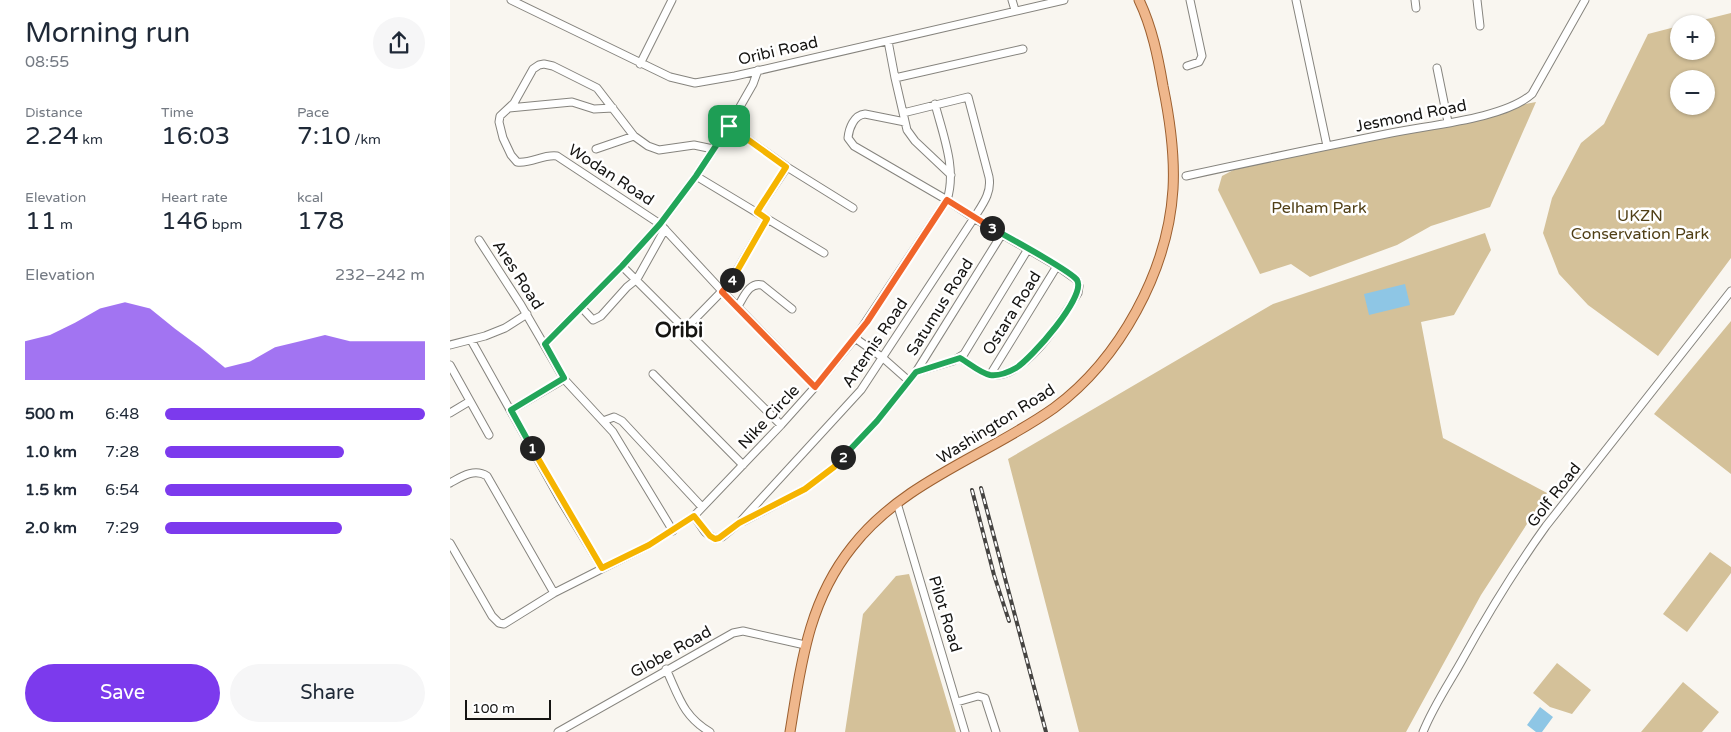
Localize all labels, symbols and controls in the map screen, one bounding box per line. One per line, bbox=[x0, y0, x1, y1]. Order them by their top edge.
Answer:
map controls bbox=[1670, 15, 1715, 115]
button: + bbox=[1670, 15, 1715, 60]
text: Morning run bbox=[25, 16, 190, 50]
button: share bbox=[373, 17, 425, 69]
street label: Oribi Road bbox=[736, 32, 820, 70]
text: 08:55 bbox=[25, 52, 69, 72]
button: − bbox=[1670, 70, 1715, 115]
street label: Jesmond Road bbox=[1354, 95, 1468, 137]
text: Distance bbox=[25, 104, 83, 121]
text: Time bbox=[161, 104, 194, 121]
text: Pace bbox=[297, 104, 329, 121]
pin bbox=[708, 105, 750, 147]
icon: arrive bbox=[715, 112, 743, 140]
text: 2.24 bbox=[25, 121, 79, 151]
text: 16:03 bbox=[161, 121, 230, 151]
text: 7:10 bbox=[297, 121, 351, 151]
text: km bbox=[79, 131, 103, 148]
text: /km bbox=[351, 131, 381, 148]
street label: Wodan Road bbox=[564, 140, 658, 210]
text: Elevation bbox=[25, 189, 86, 206]
text: Heart rate bbox=[161, 189, 228, 206]
text: kcal bbox=[297, 189, 323, 206]
park label: Pelham Park bbox=[1271, 198, 1367, 218]
text: 11 bbox=[25, 206, 56, 236]
text: 146 bbox=[161, 206, 208, 236]
text: 178 bbox=[297, 206, 344, 236]
park label: UKZN Conservation Park bbox=[1571, 206, 1709, 244]
text: m bbox=[56, 216, 73, 233]
text: bpm bbox=[208, 216, 242, 233]
pin: 3 bbox=[980, 216, 1004, 240]
text: 3 bbox=[988, 220, 997, 237]
street label: Ares Road bbox=[488, 236, 548, 314]
street label: Satumus Road bbox=[902, 255, 978, 359]
text: Elevation bbox=[25, 265, 95, 285]
text: 232–242 m bbox=[335, 265, 425, 285]
street label: Ostara Road bbox=[978, 267, 1046, 359]
pin: 4 bbox=[720, 268, 744, 292]
text: 4 bbox=[728, 272, 737, 289]
street label: Artemis Road bbox=[838, 294, 912, 392]
district label: Oribi bbox=[655, 318, 703, 343]
street label: Washington Road bbox=[933, 380, 1059, 468]
street label: Nike Circle bbox=[734, 381, 804, 453]
text: 500 m bbox=[25, 404, 74, 424]
text: 6:48 bbox=[105, 404, 139, 424]
pin: 1 bbox=[520, 436, 544, 460]
text: 1 bbox=[528, 440, 537, 457]
text: 1.0 km bbox=[25, 442, 77, 462]
text: 7:28 bbox=[105, 442, 139, 462]
pin: 2 bbox=[830, 444, 856, 470]
text: 2 bbox=[839, 449, 848, 466]
street label: Golf Road bbox=[1523, 459, 1585, 531]
text: 1.5 km bbox=[25, 480, 77, 500]
text: 6:54 bbox=[105, 480, 139, 500]
text: 2.0 km bbox=[25, 518, 77, 538]
text: 7:29 bbox=[105, 518, 139, 538]
street label: Pilot Road bbox=[924, 573, 966, 655]
street label: Globe Road bbox=[627, 622, 715, 682]
button: Save bbox=[25, 664, 220, 722]
button: Share bbox=[230, 664, 425, 722]
scale bar bbox=[465, 697, 551, 720]
text: 100 m bbox=[472, 700, 515, 717]

